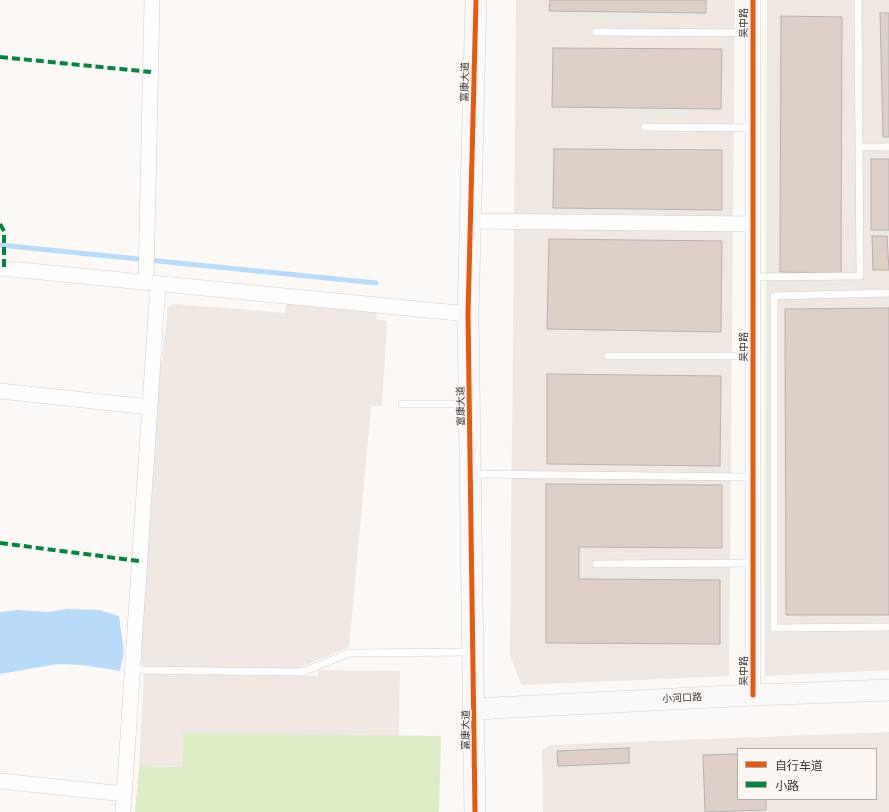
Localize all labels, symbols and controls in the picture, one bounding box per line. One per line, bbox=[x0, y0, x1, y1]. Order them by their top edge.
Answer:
street label: 吴中路 bbox=[738, 8, 750, 38]
street label: 富康大道 bbox=[459, 62, 471, 102]
street label: 吴中路 bbox=[738, 332, 750, 362]
street label: 富康大道 bbox=[455, 386, 467, 426]
street label: 吴中路 bbox=[738, 656, 750, 686]
street label: 小河口路 bbox=[662, 691, 702, 705]
street label: 富康大道 bbox=[460, 710, 472, 750]
legend bbox=[737, 748, 877, 800]
text: 自行车道 bbox=[775, 758, 823, 773]
text: 小路 bbox=[775, 778, 799, 793]

